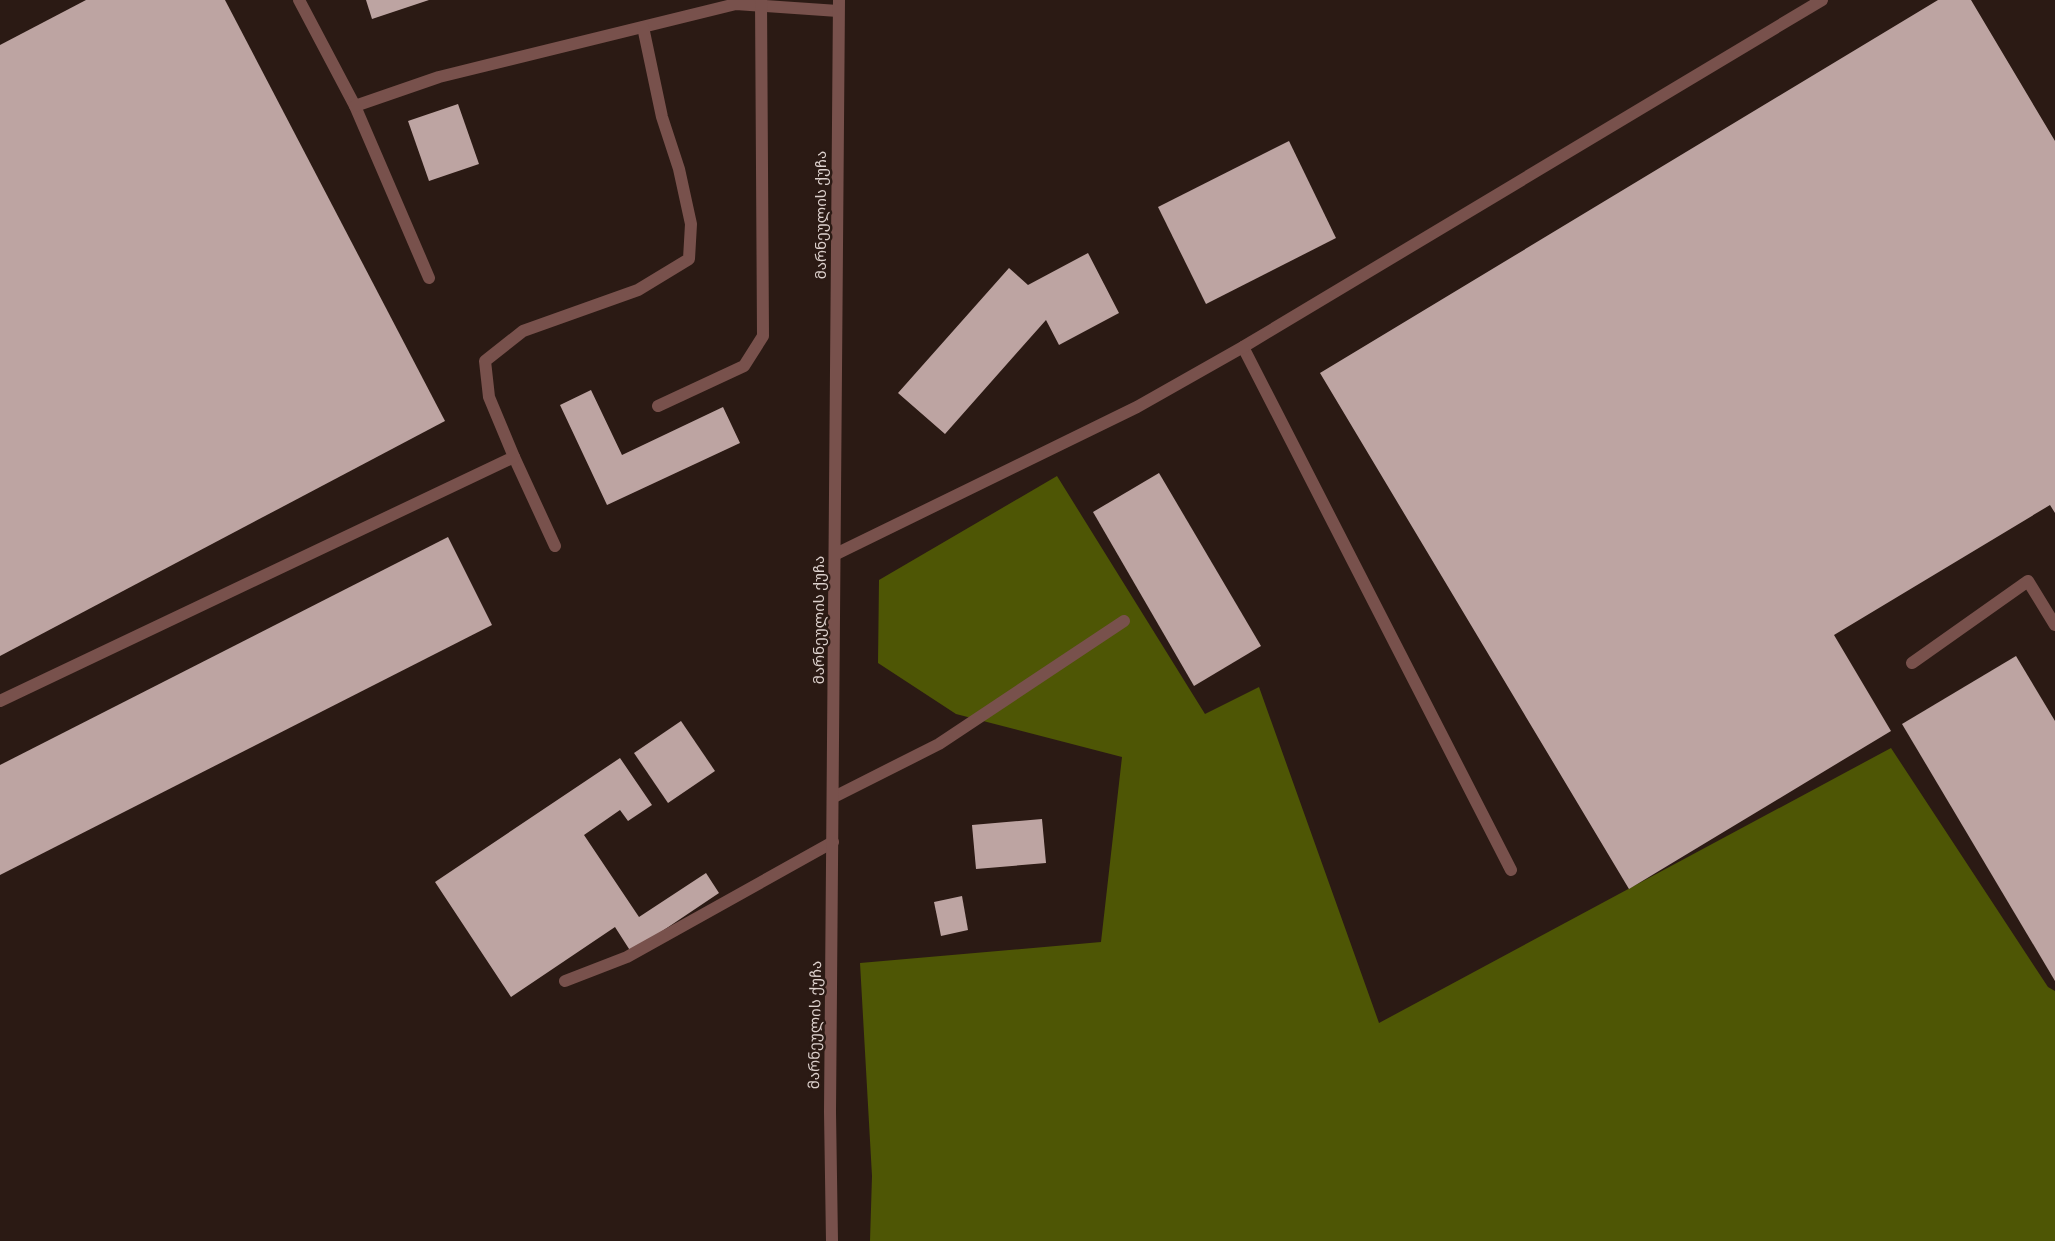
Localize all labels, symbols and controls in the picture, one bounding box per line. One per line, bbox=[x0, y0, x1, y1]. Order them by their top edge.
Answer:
street label: მარნეულის ქუჩა bbox=[812, 151, 830, 279]
street label: მარნეულის ქუჩა bbox=[810, 556, 828, 684]
street label: მარნეულის ქუჩა bbox=[805, 961, 825, 1089]

